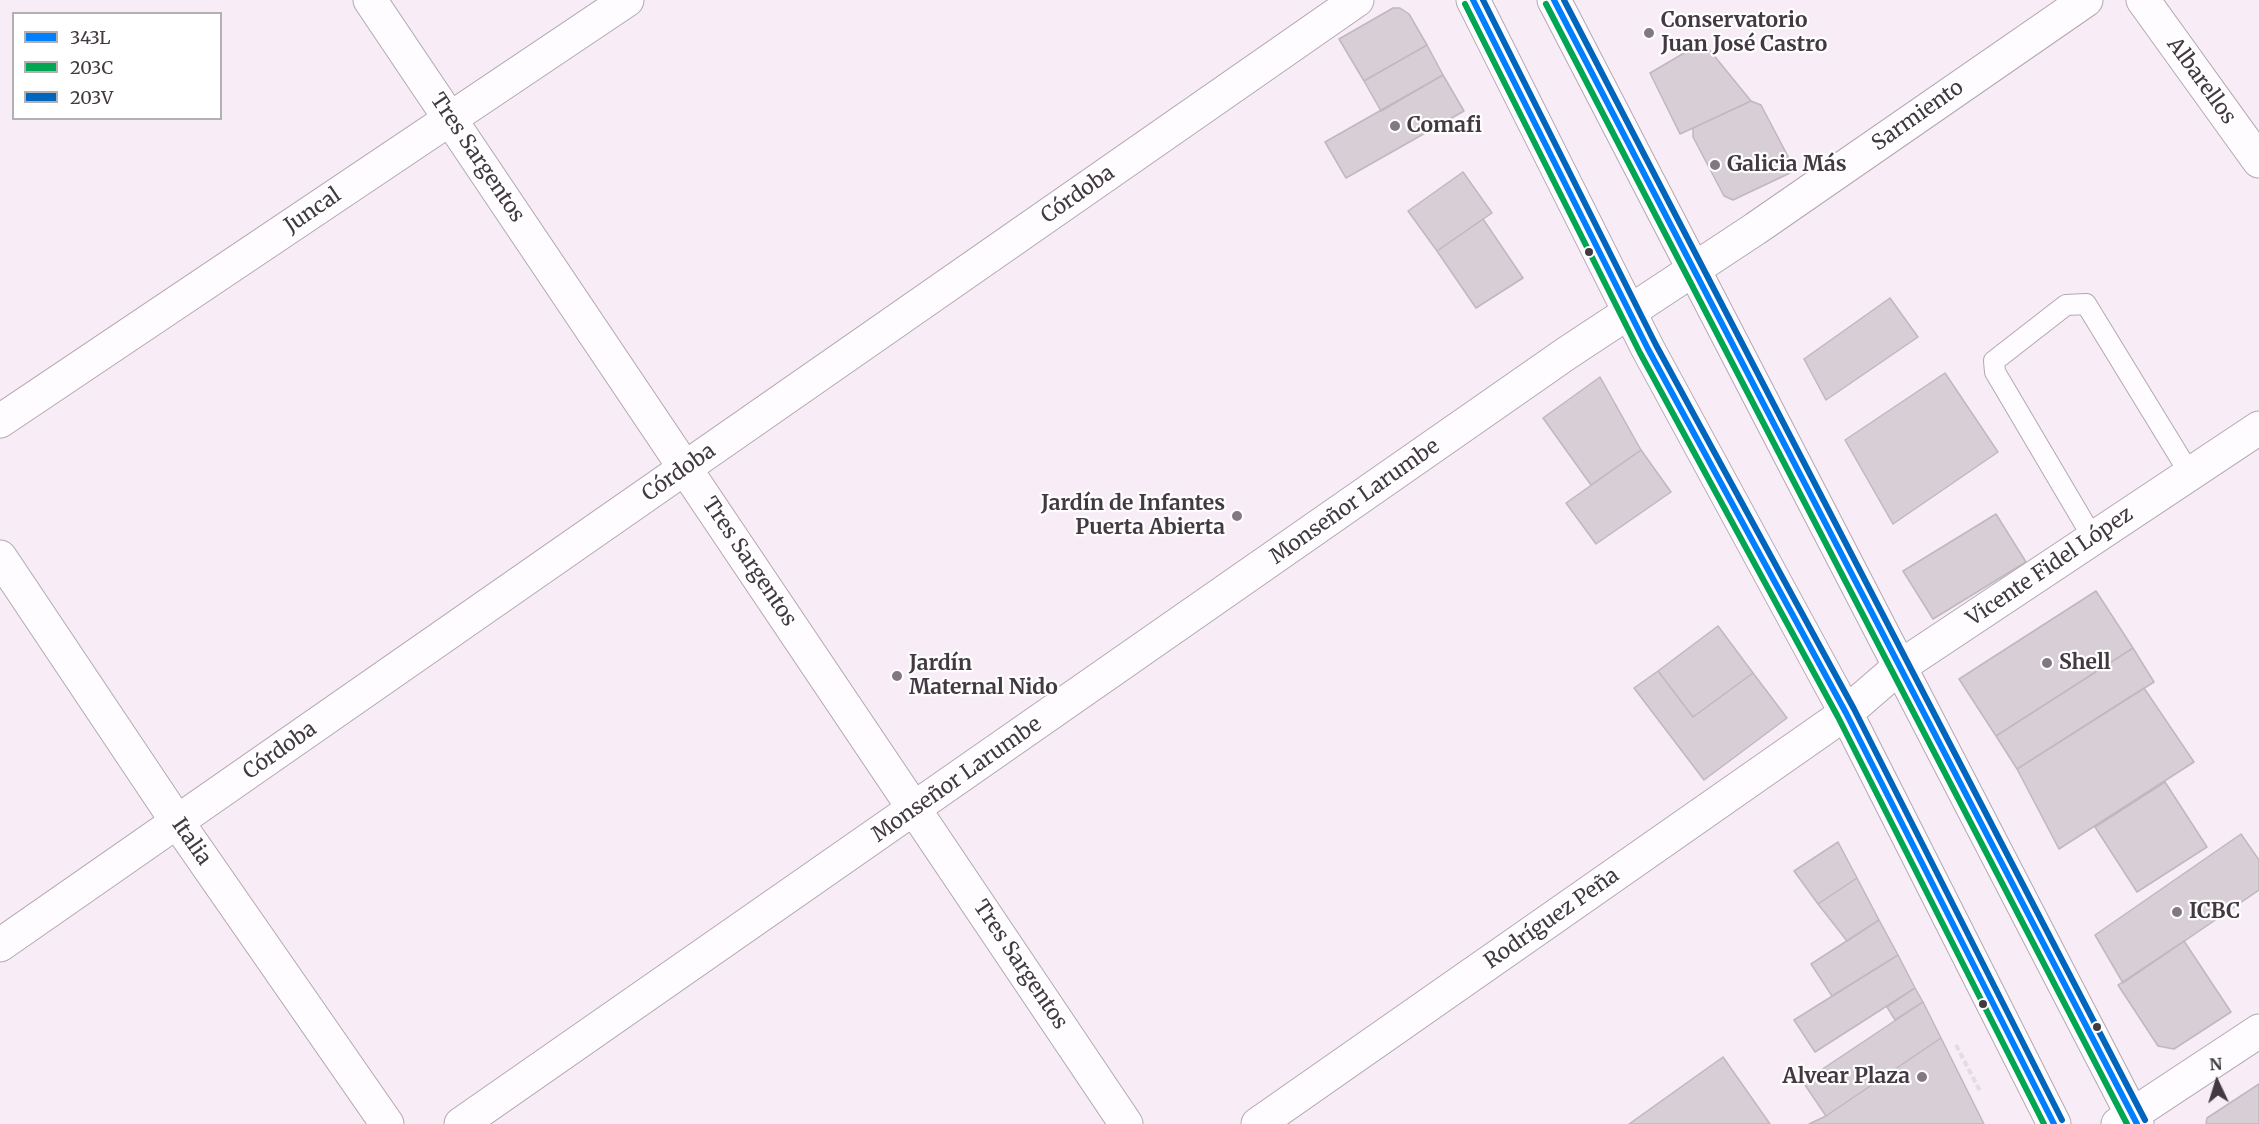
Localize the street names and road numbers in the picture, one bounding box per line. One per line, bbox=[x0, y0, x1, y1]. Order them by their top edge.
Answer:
street label: Albarellos bbox=[2161, 33, 2241, 129]
street label: Sarmiento bbox=[1867, 75, 1969, 157]
street label: Tres Sargentos bbox=[425, 89, 529, 227]
street label: Córdoba bbox=[1037, 161, 1119, 229]
street label: Juncal bbox=[280, 183, 346, 239]
street label: Monseñor Larumbe bbox=[1266, 434, 1444, 570]
street label: Córdoba bbox=[638, 439, 720, 507]
street label: Tres Sargentos bbox=[697, 493, 801, 631]
street label: Vicente Fidel López bbox=[1962, 502, 2138, 632]
street label: Monseñor Larumbe bbox=[868, 712, 1046, 848]
street label: Córdoba bbox=[239, 717, 321, 785]
street label: Italia bbox=[166, 814, 216, 870]
street label: Rodríguez Peña bbox=[1480, 863, 1624, 975]
street label: Tres Sargentos bbox=[968, 896, 1072, 1034]

